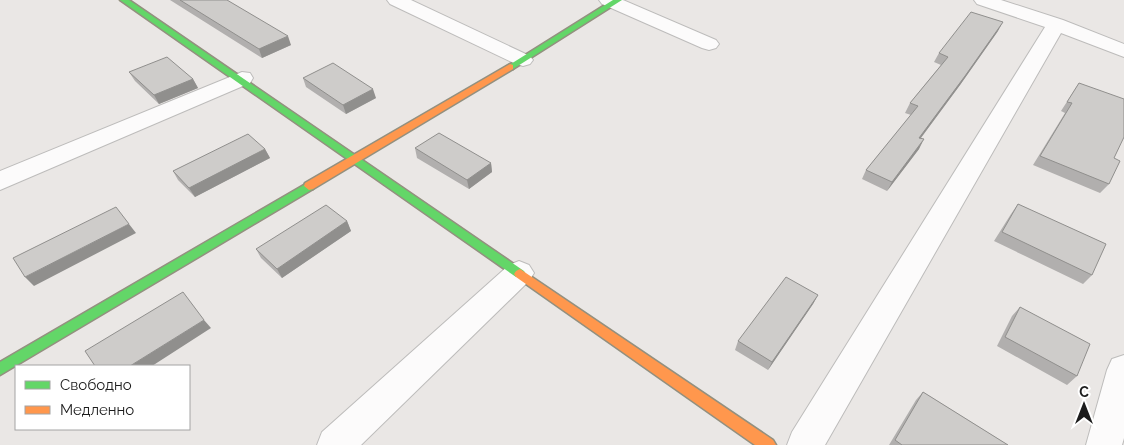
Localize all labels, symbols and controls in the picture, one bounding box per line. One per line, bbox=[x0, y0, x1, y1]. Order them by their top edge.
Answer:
legend bbox=[15, 365, 190, 430]
text: Свободно bbox=[60, 376, 132, 394]
north arrow bbox=[1059, 380, 1109, 430]
text: С bbox=[1079, 384, 1089, 400]
text: Медленно bbox=[60, 401, 134, 419]

